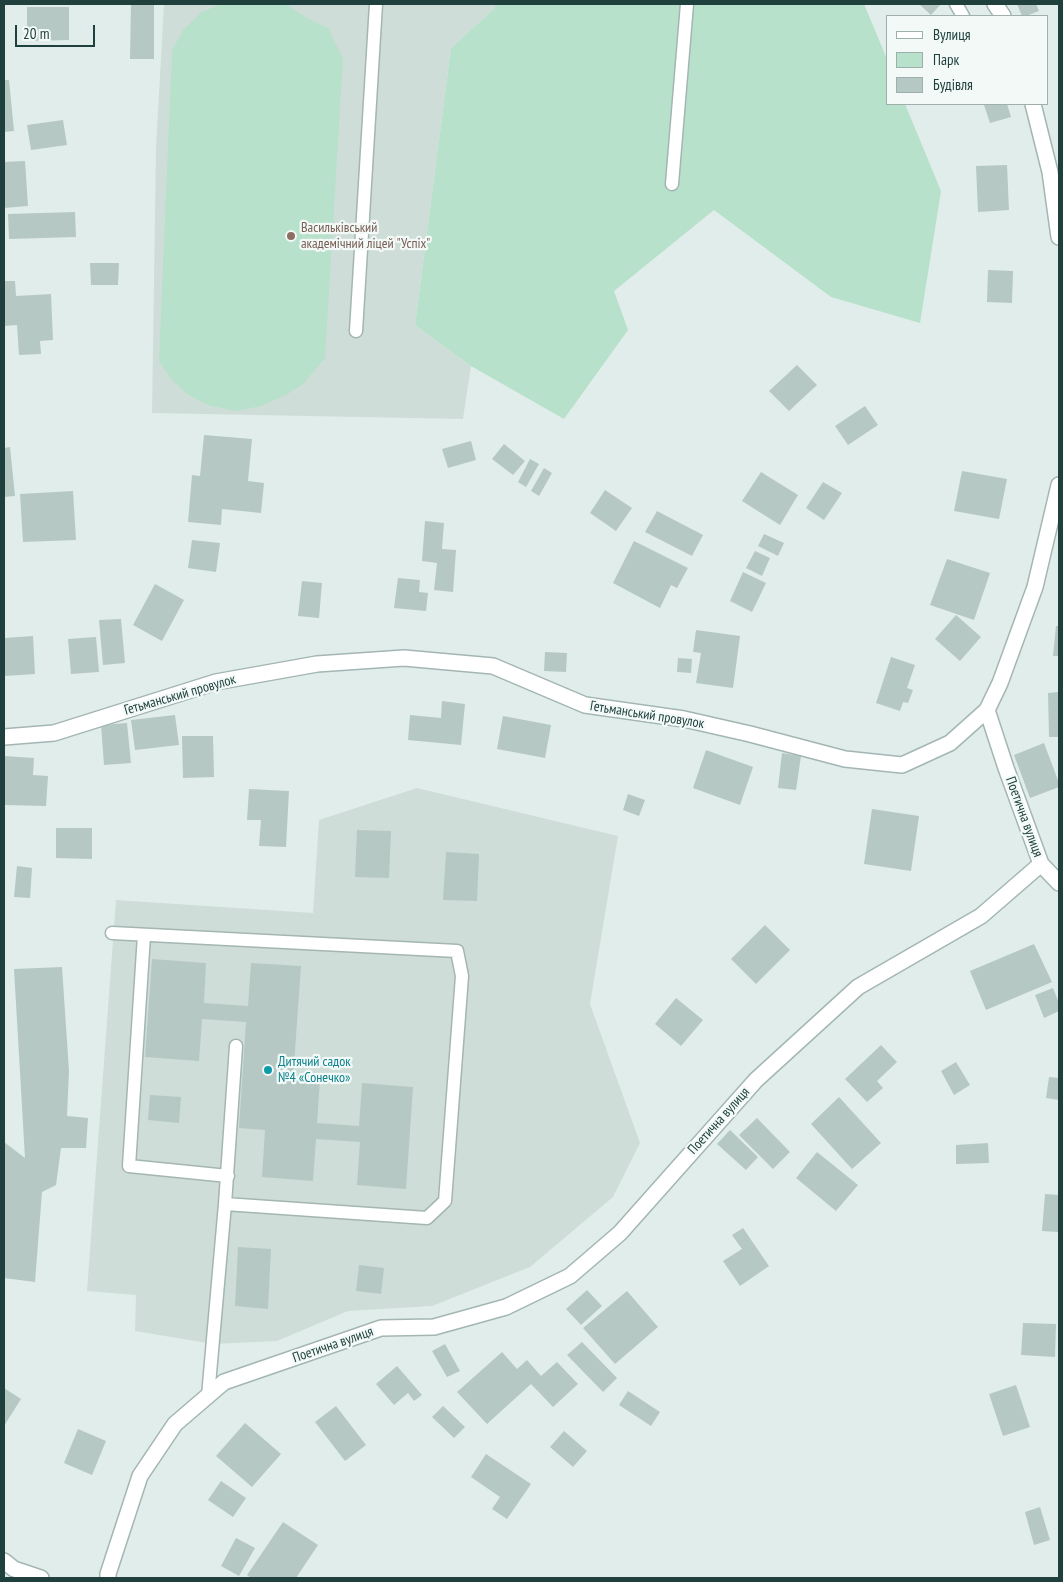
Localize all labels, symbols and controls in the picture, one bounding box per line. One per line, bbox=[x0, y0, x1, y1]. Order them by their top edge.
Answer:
scale bar bbox=[18, 15, 98, 47]
legend bbox=[886, 15, 1048, 105]
text: 20 m bbox=[23, 24, 49, 43]
text: Вулиця bbox=[933, 25, 971, 44]
text: Парк bbox=[933, 50, 959, 69]
text: Будівля bbox=[933, 75, 973, 94]
place label: Васильківський академічний ліцей "Успіх" bbox=[301, 220, 430, 252]
marker: Васильківський академічний ліцей "Успіх" bbox=[285, 230, 297, 242]
street label: Гетьманський провулок bbox=[122, 671, 238, 719]
street label: Гетьманський провулок bbox=[589, 698, 705, 732]
street label: Поетична вулиця bbox=[1002, 775, 1046, 859]
place label: Дитячий садок №4 «Сонечко» bbox=[278, 1054, 351, 1086]
marker: Дитячий садок №4 «Сонечко» bbox=[262, 1064, 274, 1076]
street label: Поетична вулиця bbox=[685, 1084, 753, 1158]
street label: Поетична вулиця bbox=[290, 1323, 376, 1367]

